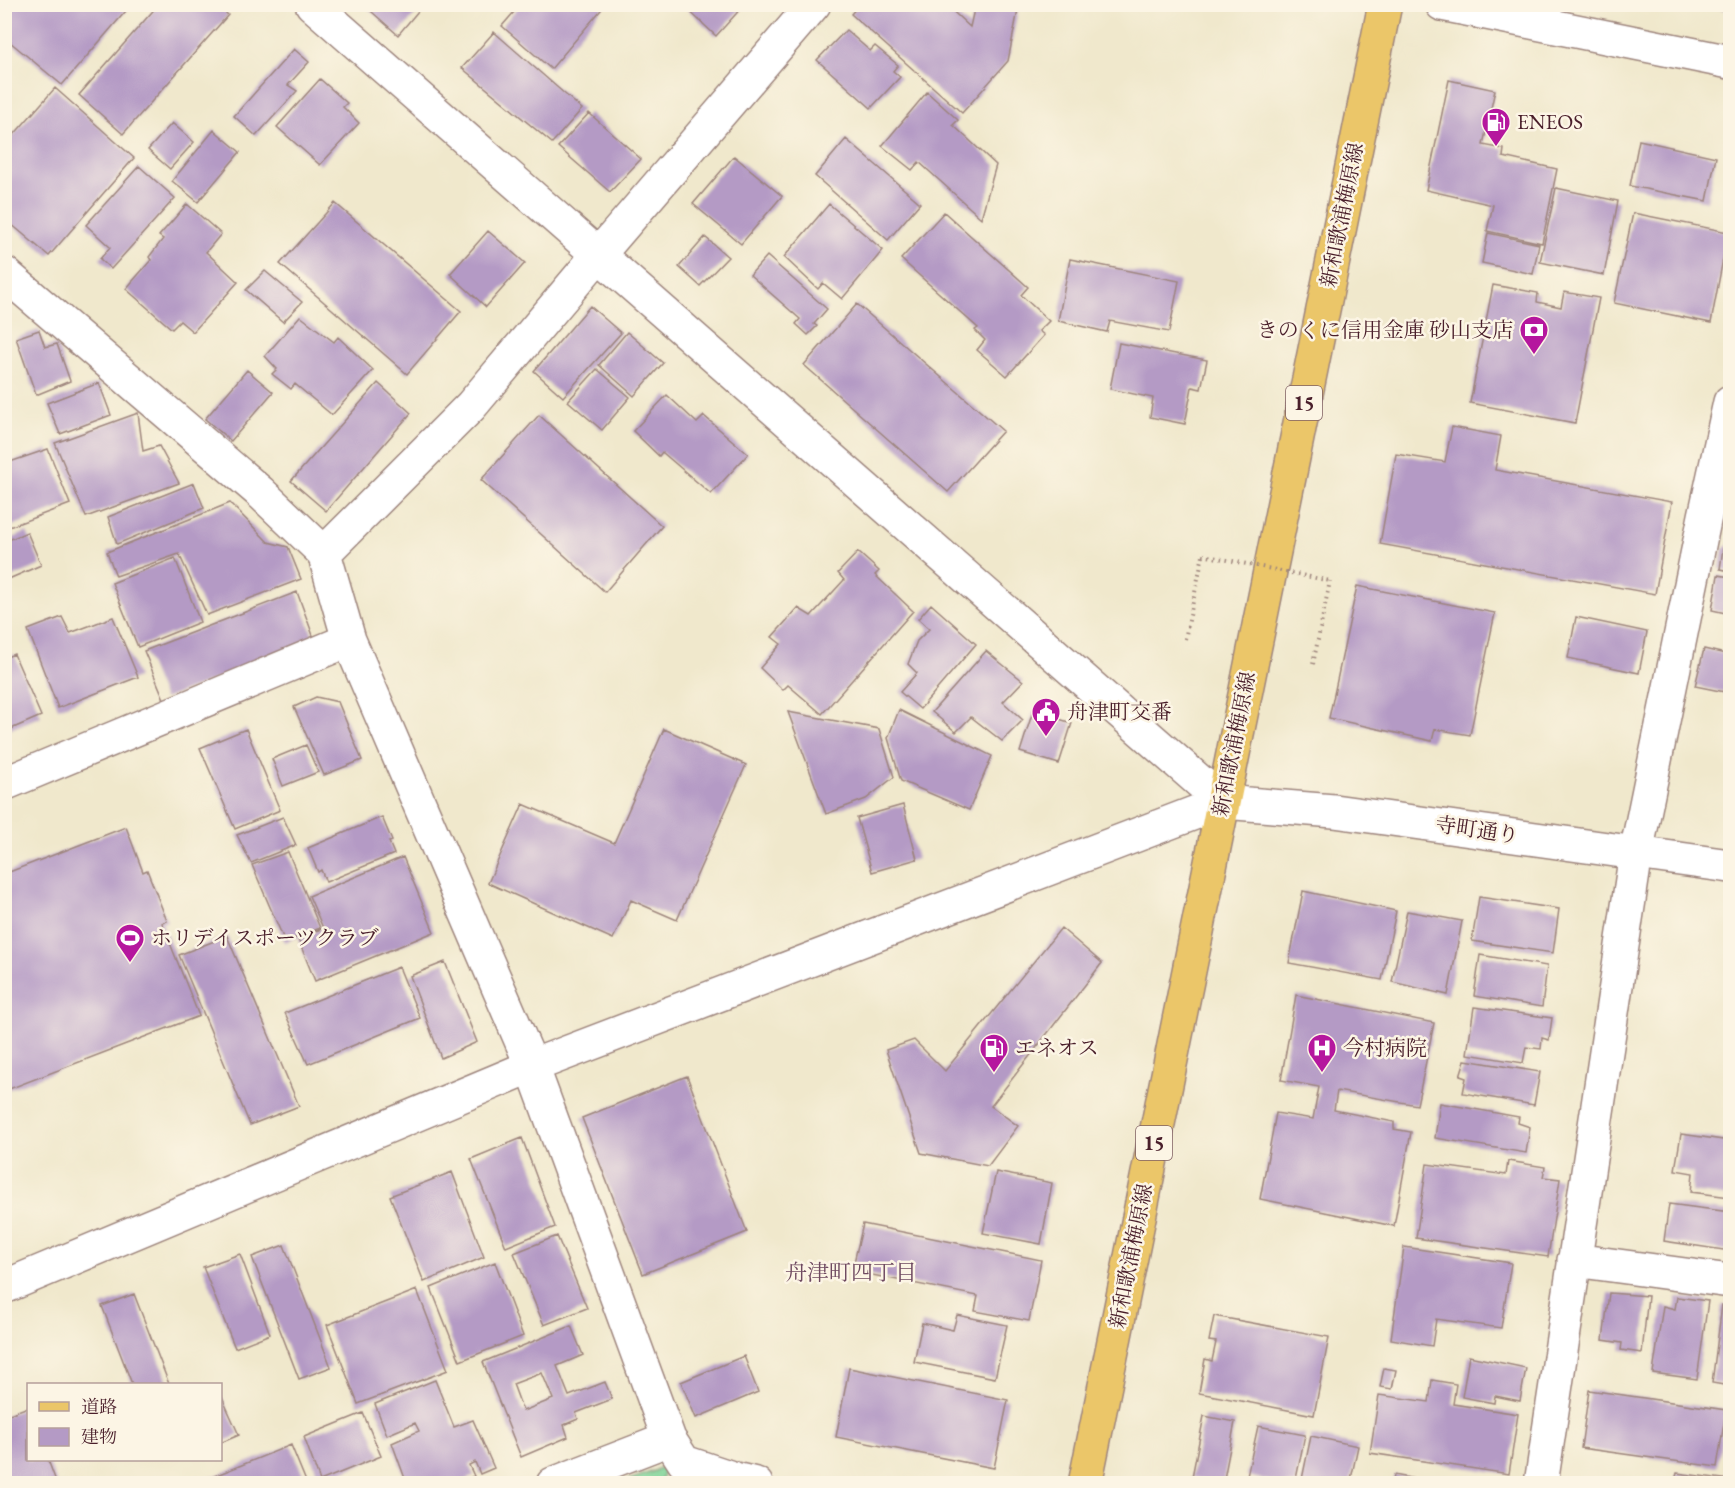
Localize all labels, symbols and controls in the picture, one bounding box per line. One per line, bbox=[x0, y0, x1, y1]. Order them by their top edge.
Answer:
fuel station icon: ENEOS bbox=[1480, 106, 1512, 148]
place label: ENEOS bbox=[1517, 108, 1583, 135]
street label: 新和歌浦梅原線 bbox=[1314, 140, 1369, 290]
bank icon: きのくに信用金庫 砂山支店 bbox=[1518, 314, 1550, 356]
place label: きのくに信用金庫 砂山支店 bbox=[1257, 316, 1513, 343]
road number: 15 bbox=[1286, 386, 1322, 420]
street label: 新和歌浦梅原線 bbox=[1206, 669, 1261, 819]
public building icon: 舟津町交番 bbox=[1030, 696, 1062, 738]
place label: 舟津町交番 bbox=[1067, 698, 1172, 725]
street label: 寺町通り bbox=[1434, 810, 1521, 849]
sports icon: ホリデイスポーツクラブ bbox=[114, 922, 146, 964]
place label: ホリデイスポーツクラブ bbox=[151, 924, 379, 951]
fuel station icon: エネオス bbox=[978, 1032, 1010, 1074]
hospital icon: 今村病院 bbox=[1306, 1032, 1338, 1074]
place label: エネオス bbox=[1015, 1034, 1099, 1061]
place label: 今村病院 bbox=[1343, 1034, 1427, 1061]
road number: 15 bbox=[1136, 1126, 1172, 1160]
street label: 新和歌浦梅原線 bbox=[1103, 1181, 1158, 1331]
district label: 舟津町四丁目 bbox=[785, 1258, 917, 1287]
legend bbox=[27, 1383, 222, 1461]
text: 道路 bbox=[81, 1395, 117, 1418]
text: 建物 bbox=[81, 1425, 117, 1448]

